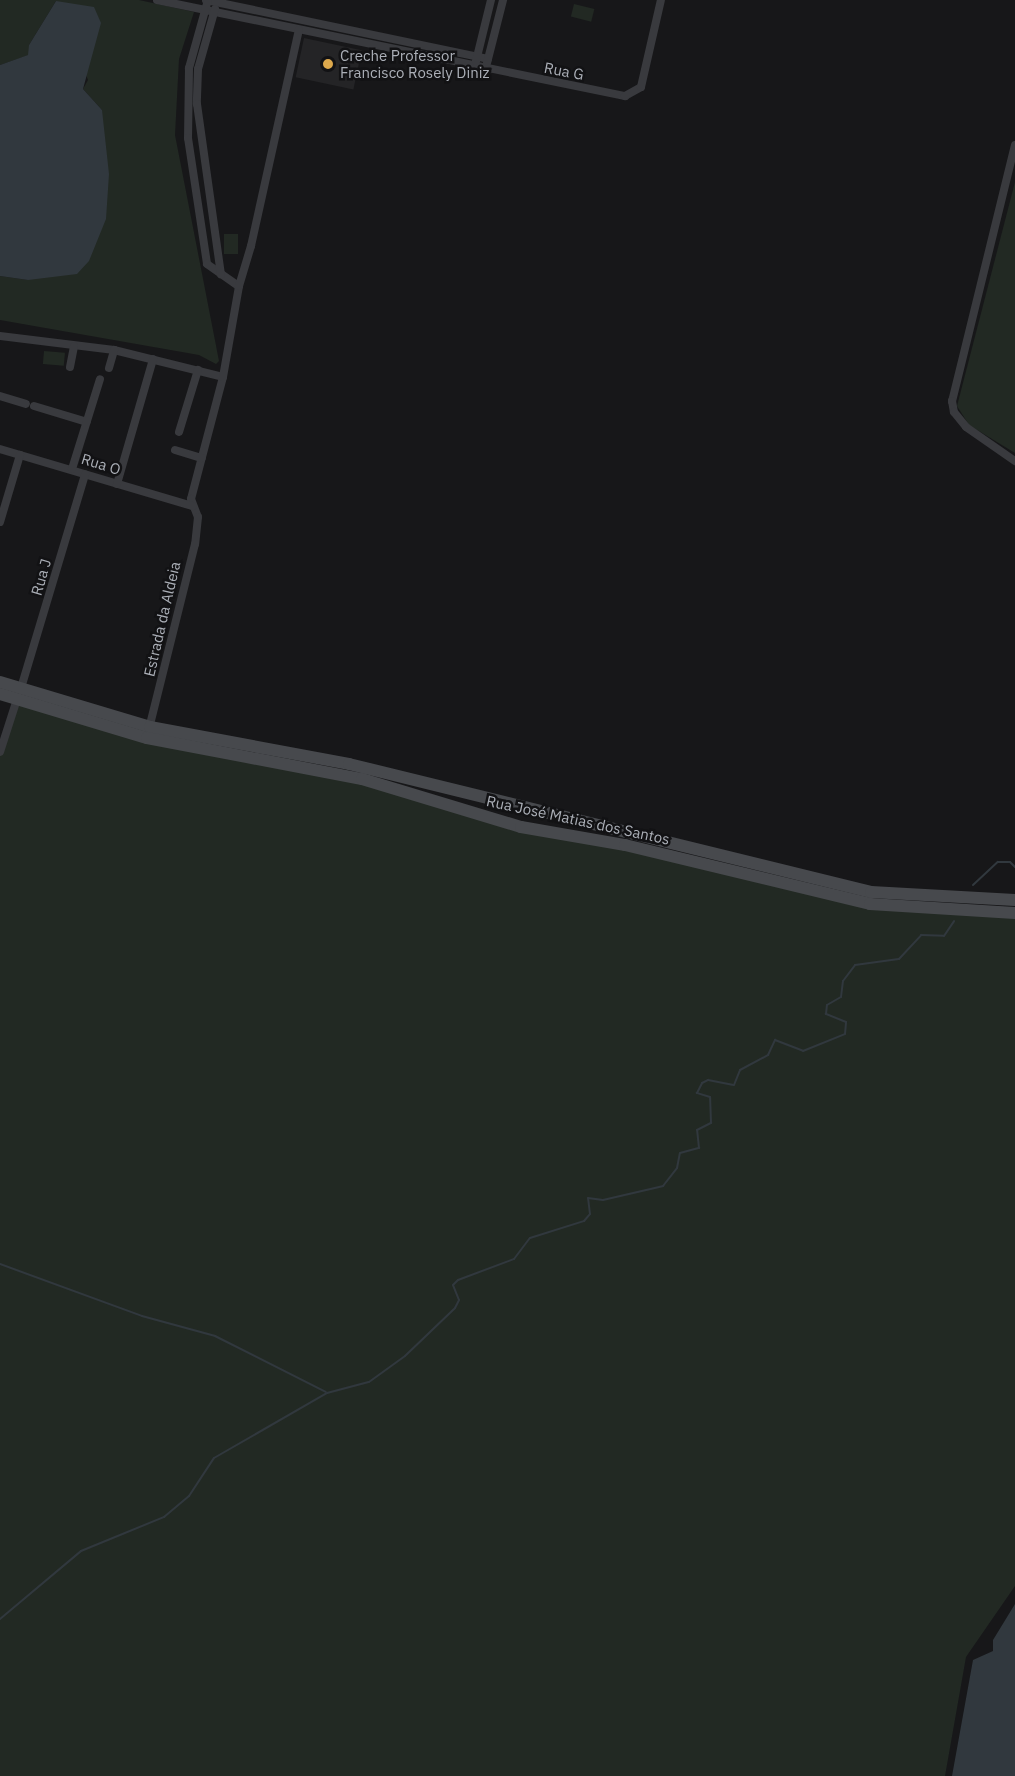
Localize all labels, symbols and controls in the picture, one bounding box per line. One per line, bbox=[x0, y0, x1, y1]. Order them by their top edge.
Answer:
place label: Creche Professor Francisco Rosely Diniz bbox=[340, 46, 489, 81]
marker: Creche Professor Francisco Rosely Diniz bbox=[321, 57, 335, 71]
street label: Rua G bbox=[543, 58, 585, 84]
street label: Rua O bbox=[79, 450, 123, 478]
street label: Rua J bbox=[27, 557, 55, 597]
street label: Estrada da Aldeia bbox=[140, 560, 184, 678]
street label: Rua José Matias dos Santos bbox=[485, 792, 671, 848]

